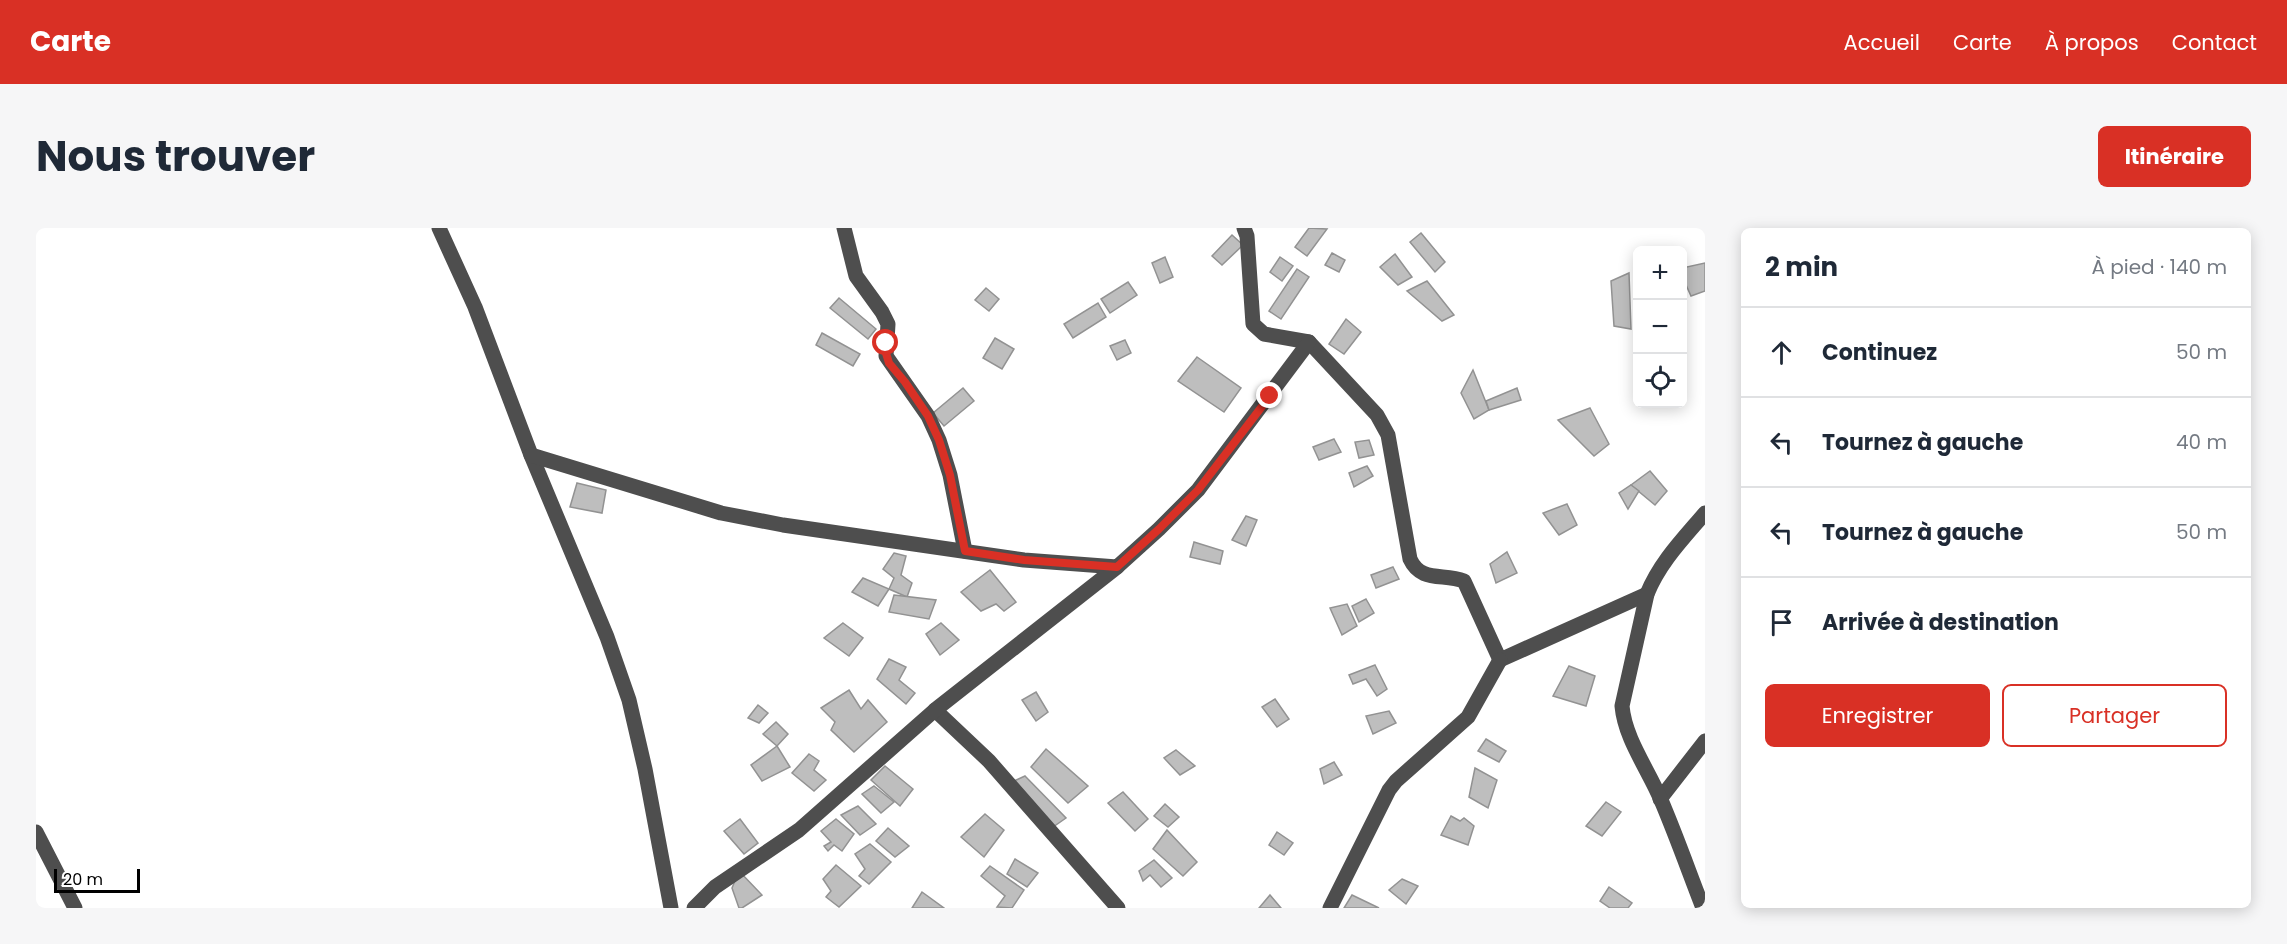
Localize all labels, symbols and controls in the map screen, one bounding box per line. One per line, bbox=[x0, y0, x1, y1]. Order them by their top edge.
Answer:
text: Carte bbox=[30, 22, 111, 61]
text: Accueil bbox=[1843, 28, 1920, 57]
text: Carte bbox=[1953, 28, 2012, 57]
text: À propos bbox=[2045, 28, 2139, 57]
text: Contact bbox=[2172, 28, 2257, 57]
button: Itinéraire bbox=[2098, 126, 2251, 187]
text: Nous trouver bbox=[36, 127, 315, 186]
map controls bbox=[1633, 246, 1687, 408]
button: + bbox=[1633, 246, 1687, 300]
text: 2 min bbox=[1765, 249, 1838, 285]
text: À pied · 140 m bbox=[2091, 253, 2227, 281]
button: − bbox=[1633, 300, 1687, 354]
route start bbox=[872, 329, 898, 355]
icon: ahead bbox=[1765, 336, 1798, 369]
text: Continuez bbox=[1822, 337, 1937, 368]
text: 50 m bbox=[2176, 338, 2227, 366]
button: locate bbox=[1633, 354, 1687, 408]
route end bbox=[1256, 382, 1282, 408]
icon: left bbox=[1765, 426, 1798, 459]
text: Tournez à gauche bbox=[1822, 427, 2023, 458]
text: 40 m bbox=[2176, 428, 2227, 456]
icon: left bbox=[1765, 516, 1798, 549]
text: Tournez à gauche bbox=[1822, 517, 2023, 548]
text: 50 m bbox=[2176, 518, 2227, 546]
icon: arrive bbox=[1765, 606, 1798, 639]
text: Arrivée à destination bbox=[1822, 607, 2059, 638]
button: Enregistrer bbox=[1765, 684, 1990, 747]
button: Partager bbox=[2002, 684, 2227, 747]
scale bar bbox=[54, 866, 140, 894]
text: 20 m bbox=[63, 868, 103, 891]

